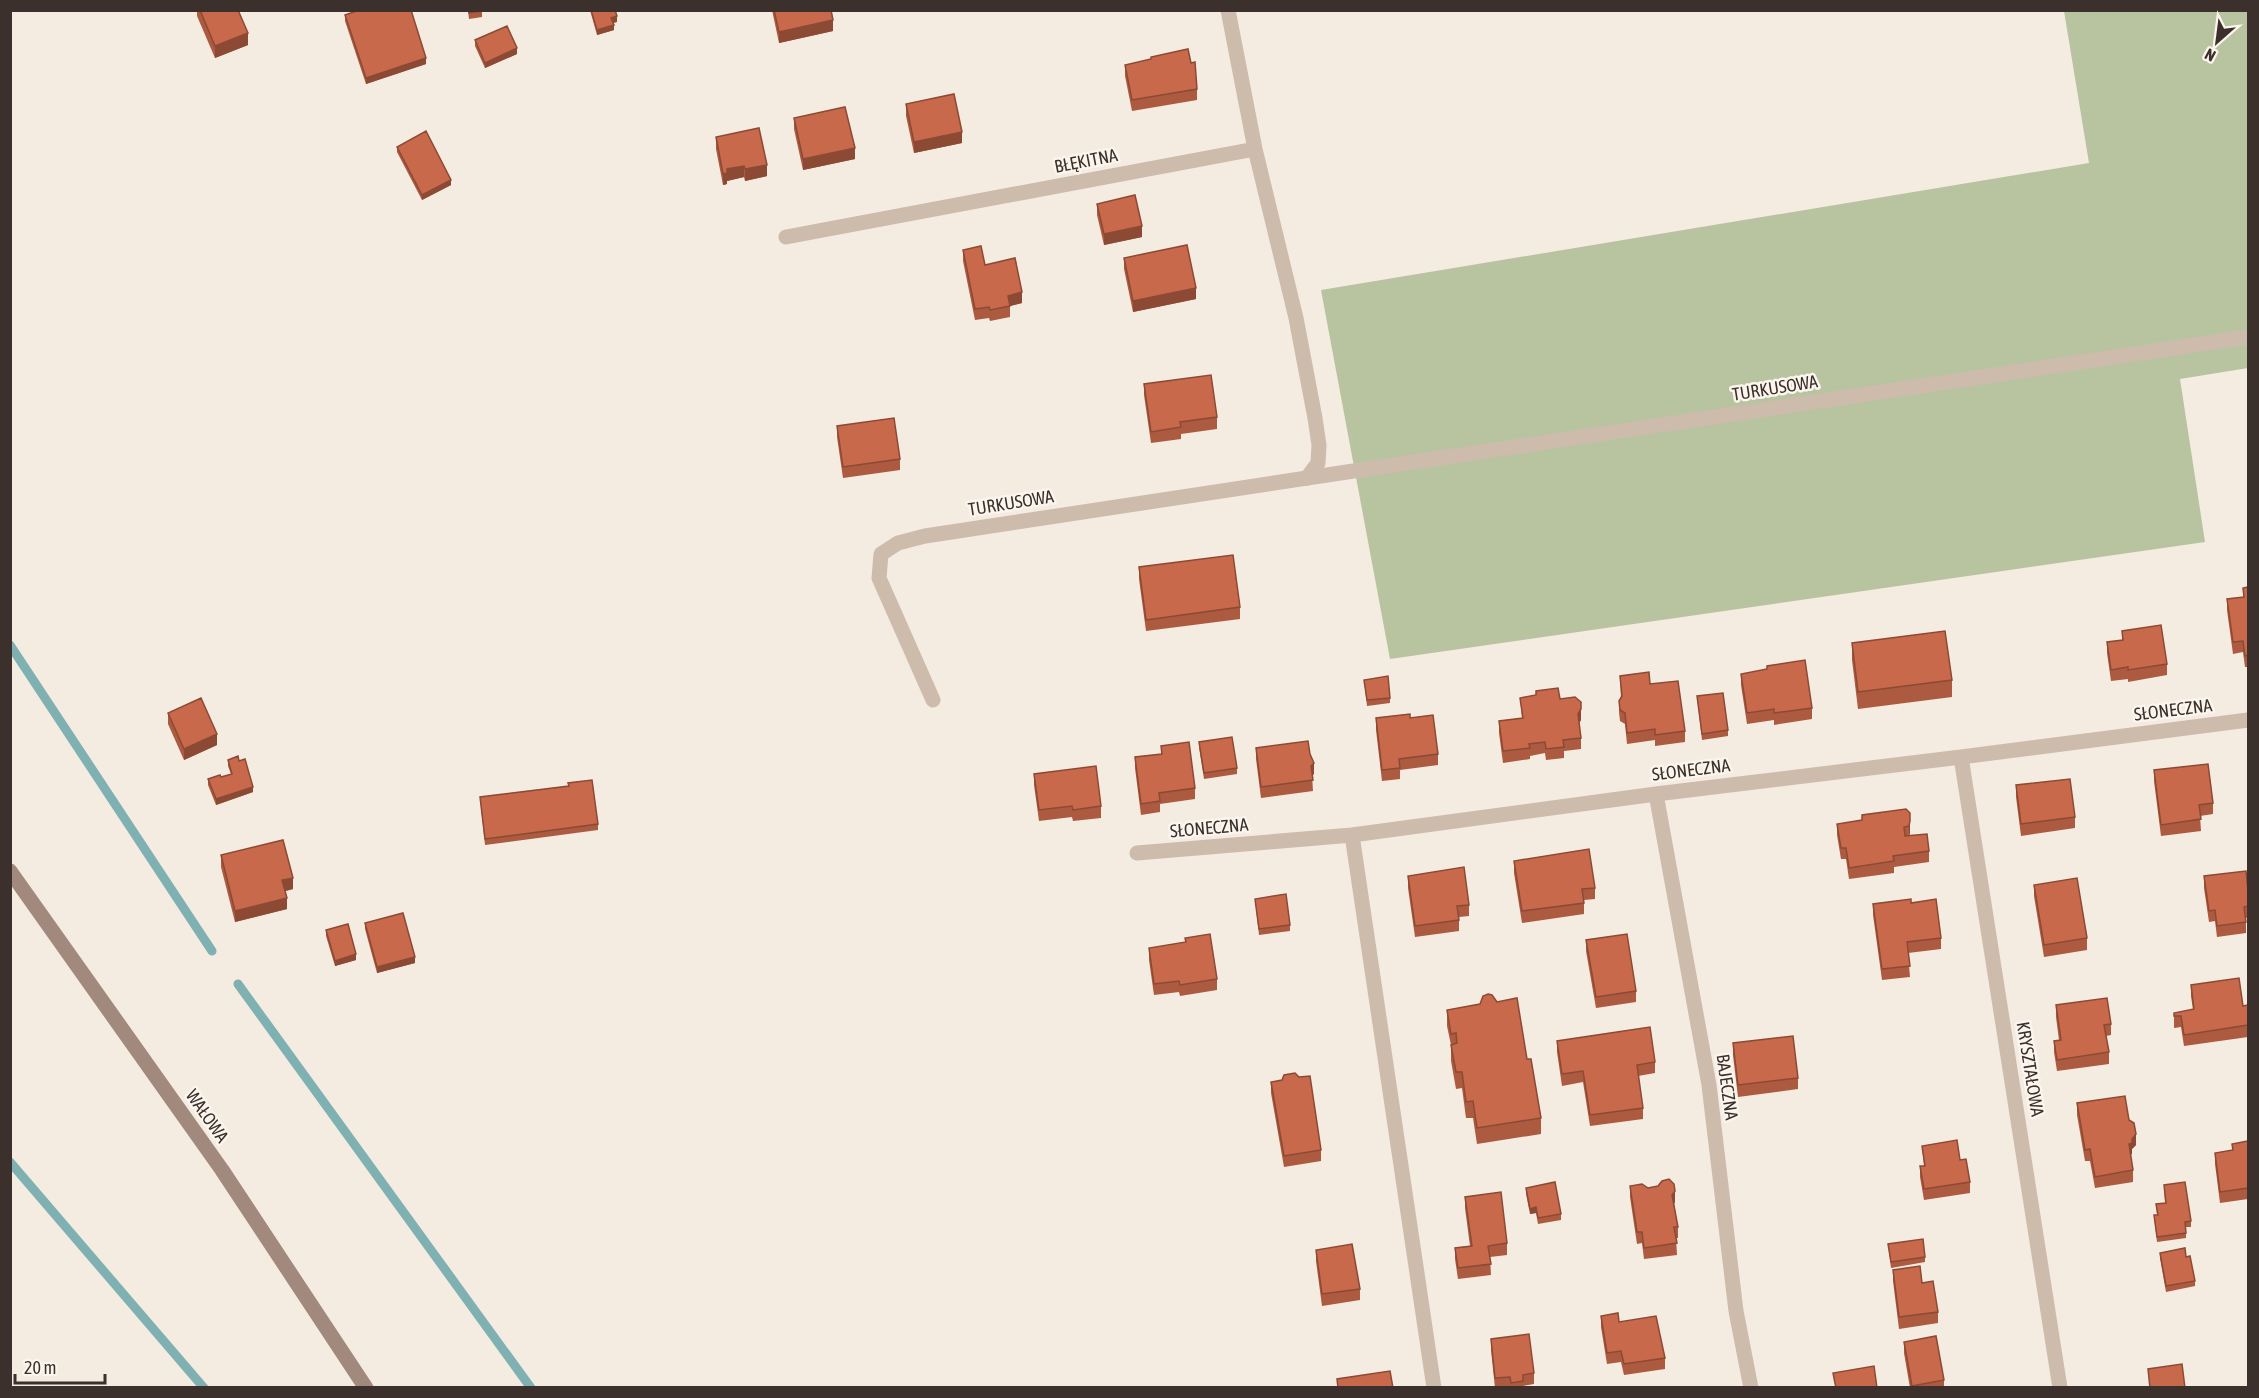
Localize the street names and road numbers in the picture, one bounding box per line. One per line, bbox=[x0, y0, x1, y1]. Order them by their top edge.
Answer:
street label: BŁĘKITNA bbox=[1053, 144, 1119, 177]
street label: TURKUSOWA bbox=[1731, 370, 1819, 405]
street label: TURKUSOWA bbox=[967, 485, 1055, 520]
street label: SŁONECZNA bbox=[2133, 694, 2213, 725]
street label: SŁONECZNA bbox=[1651, 754, 1731, 785]
street label: SŁONECZNA bbox=[1169, 814, 1249, 841]
street label: KRYSZTAŁOWA bbox=[2013, 1020, 2048, 1118]
street label: BAJECZNA bbox=[1712, 1053, 1743, 1121]
street label: WAŁOWA bbox=[182, 1085, 233, 1146]

